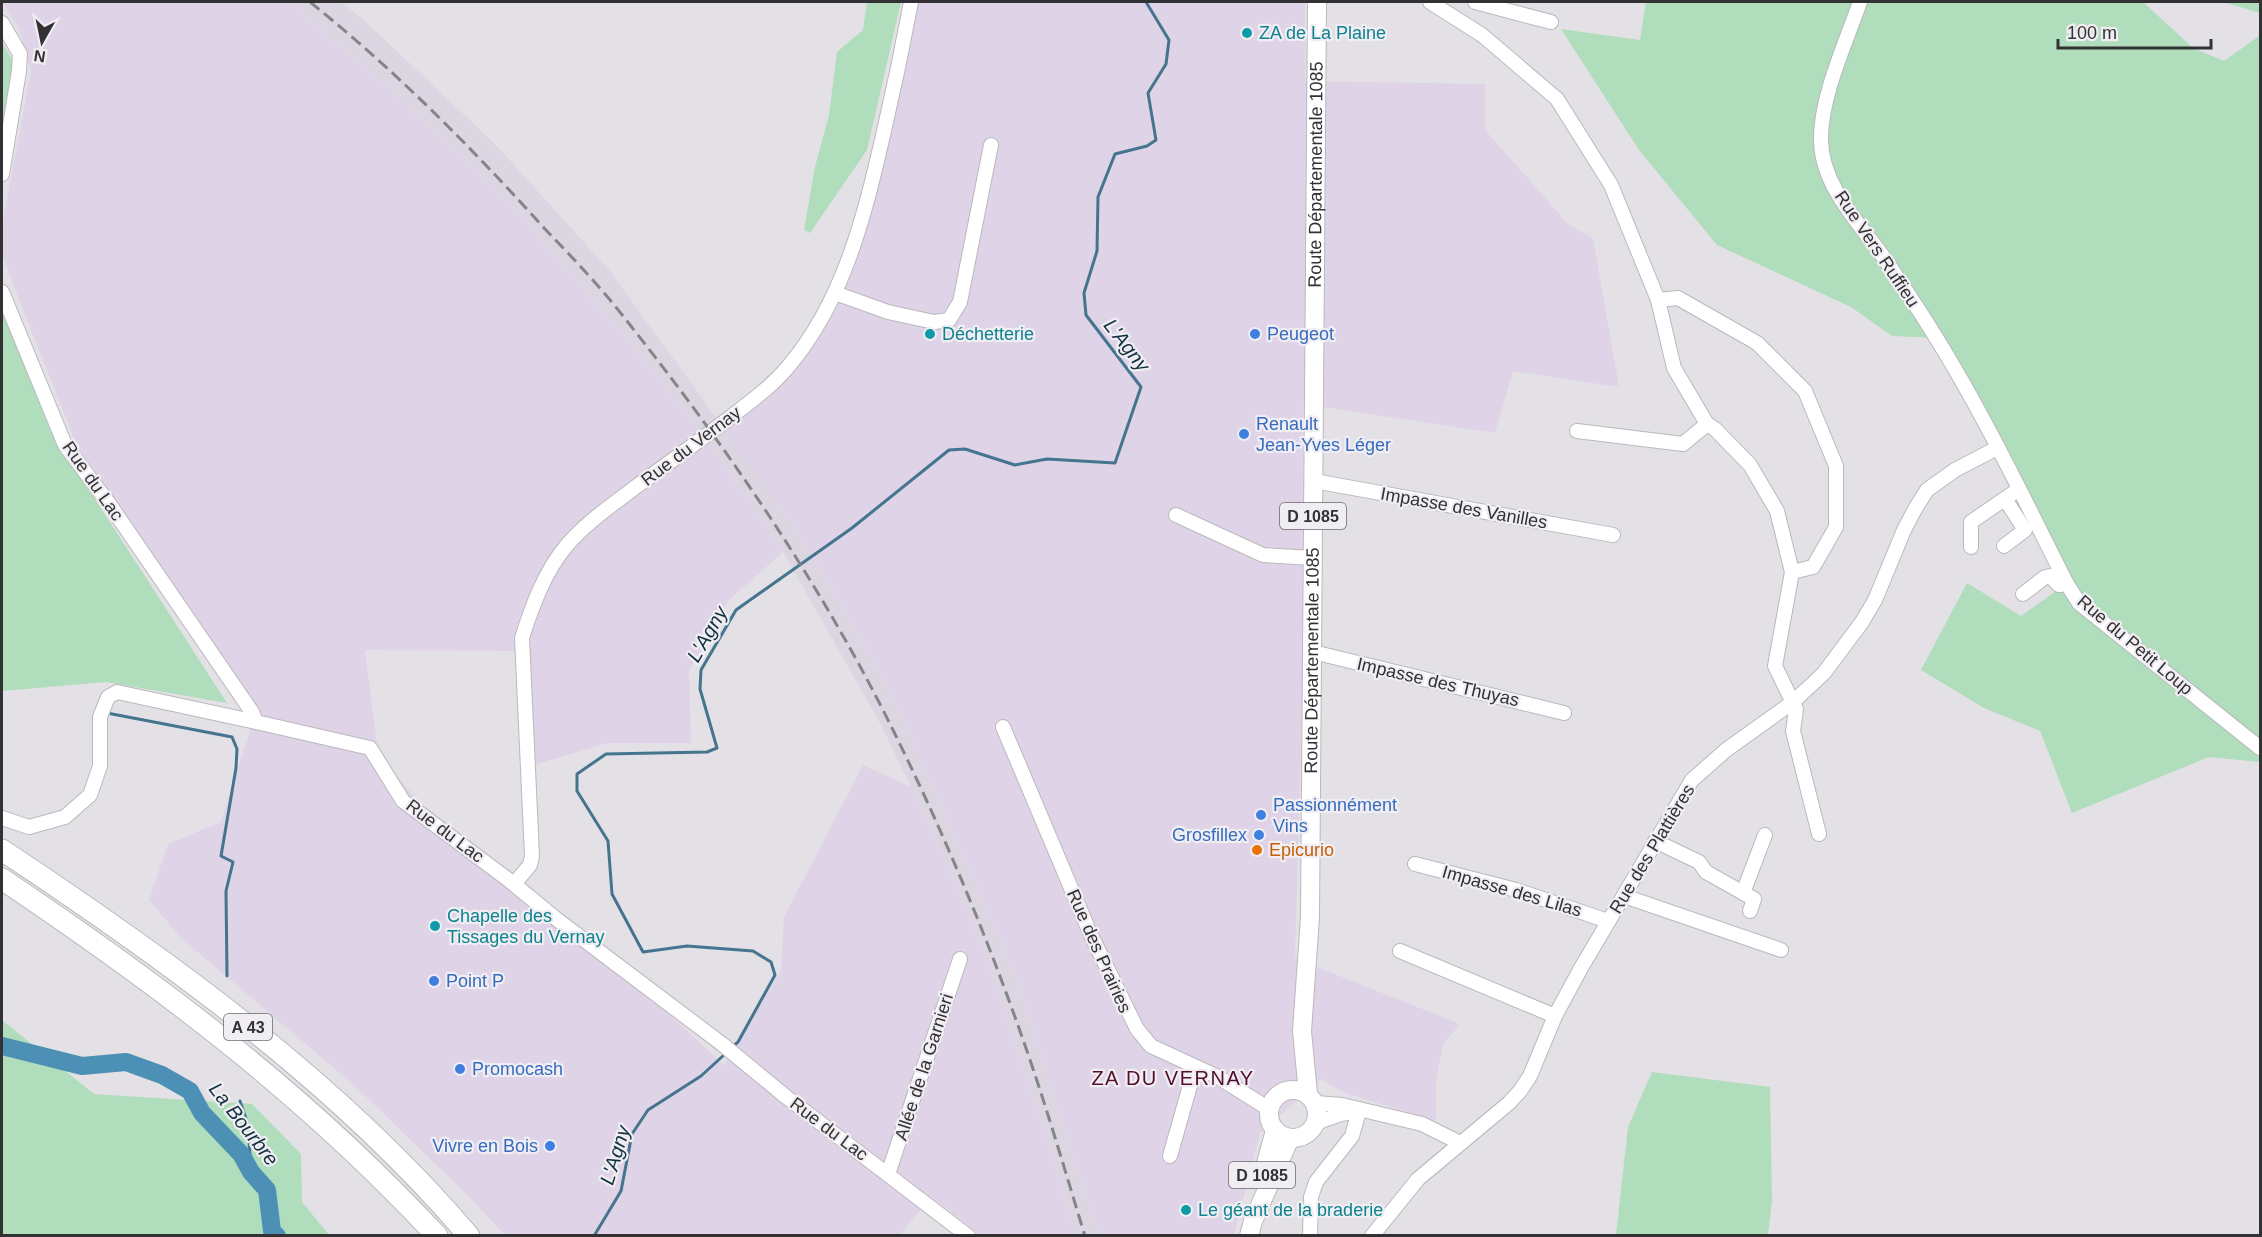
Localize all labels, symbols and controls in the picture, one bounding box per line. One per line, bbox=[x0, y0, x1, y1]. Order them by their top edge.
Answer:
north arrow bbox=[12, 12, 72, 72]
scale bar bbox=[2058, 12, 2211, 50]
place label: ZA de La Plaine bbox=[1259, 23, 1386, 43]
text: 100 m bbox=[2067, 23, 2117, 43]
marker: ZA de La Plaine bbox=[1240, 26, 1254, 40]
text: N bbox=[33, 47, 47, 66]
street label: Route Départementale 1085 bbox=[1305, 61, 1327, 288]
street label: Rue Vers Ruffieu bbox=[1831, 187, 1923, 311]
water label: L'Agny bbox=[1100, 314, 1155, 376]
place label: Déchetterie bbox=[942, 324, 1034, 344]
place label: Peugeot bbox=[1267, 324, 1334, 344]
marker: Déchetterie bbox=[923, 327, 937, 341]
marker: Peugeot bbox=[1248, 327, 1262, 341]
street label: Rue du Vernay bbox=[637, 402, 745, 490]
place label: Renault Jean-Yves Léger bbox=[1256, 414, 1391, 455]
marker: Renault Jean-Yves Léger bbox=[1237, 427, 1251, 441]
street label: Rue du Lac bbox=[58, 438, 128, 524]
street label: Impasse des Vanilles bbox=[1379, 484, 1549, 532]
road number: D 1085 bbox=[1280, 503, 1346, 529]
street label: Route Départementale 1085 bbox=[1301, 547, 1323, 774]
street label: Rue du Petit Loup bbox=[2073, 591, 2197, 699]
water label: L'Agny bbox=[682, 601, 732, 666]
street label: Impasse des Thuyas bbox=[1355, 654, 1521, 710]
street label: Rue des Plattières bbox=[1606, 781, 1698, 917]
street label: Rue du Lac bbox=[402, 795, 488, 867]
place label: Passionnément Vins bbox=[1273, 795, 1397, 836]
marker: Passionnément Vins bbox=[1254, 808, 1268, 822]
place label: Grosfillex bbox=[1172, 825, 1247, 845]
marker: Grosfillex bbox=[1252, 828, 1266, 842]
place label: Epicurio bbox=[1269, 840, 1334, 860]
marker: Epicurio bbox=[1250, 843, 1264, 857]
street label: Impasse des Lilas bbox=[1440, 862, 1584, 920]
street label: Rue des Prairies bbox=[1063, 886, 1135, 1016]
place label: Chapelle des Tissages du Vernay bbox=[447, 906, 604, 947]
marker: Chapelle des Tissages du Vernay bbox=[428, 919, 442, 933]
place label: Point P bbox=[446, 971, 504, 991]
marker: Point P bbox=[427, 974, 441, 988]
street label: Allée de la Garnieri bbox=[891, 991, 957, 1143]
road number: A 43 bbox=[224, 1014, 272, 1040]
place label: Promocash bbox=[472, 1059, 563, 1079]
marker: Promocash bbox=[453, 1062, 467, 1076]
district label: ZA DU VERNAY bbox=[1091, 1067, 1255, 1089]
water label: La Bourbre bbox=[205, 1078, 283, 1170]
street label: Rue du Lac bbox=[786, 1093, 872, 1165]
water label: L'Agny bbox=[596, 1122, 635, 1187]
place label: Vivre en Bois bbox=[432, 1136, 538, 1156]
marker: Vivre en Bois bbox=[543, 1139, 557, 1153]
road number: D 1085 bbox=[1229, 1162, 1295, 1188]
place label: Le géant de la braderie bbox=[1198, 1200, 1383, 1220]
marker: Le géant de la braderie bbox=[1179, 1203, 1193, 1217]

